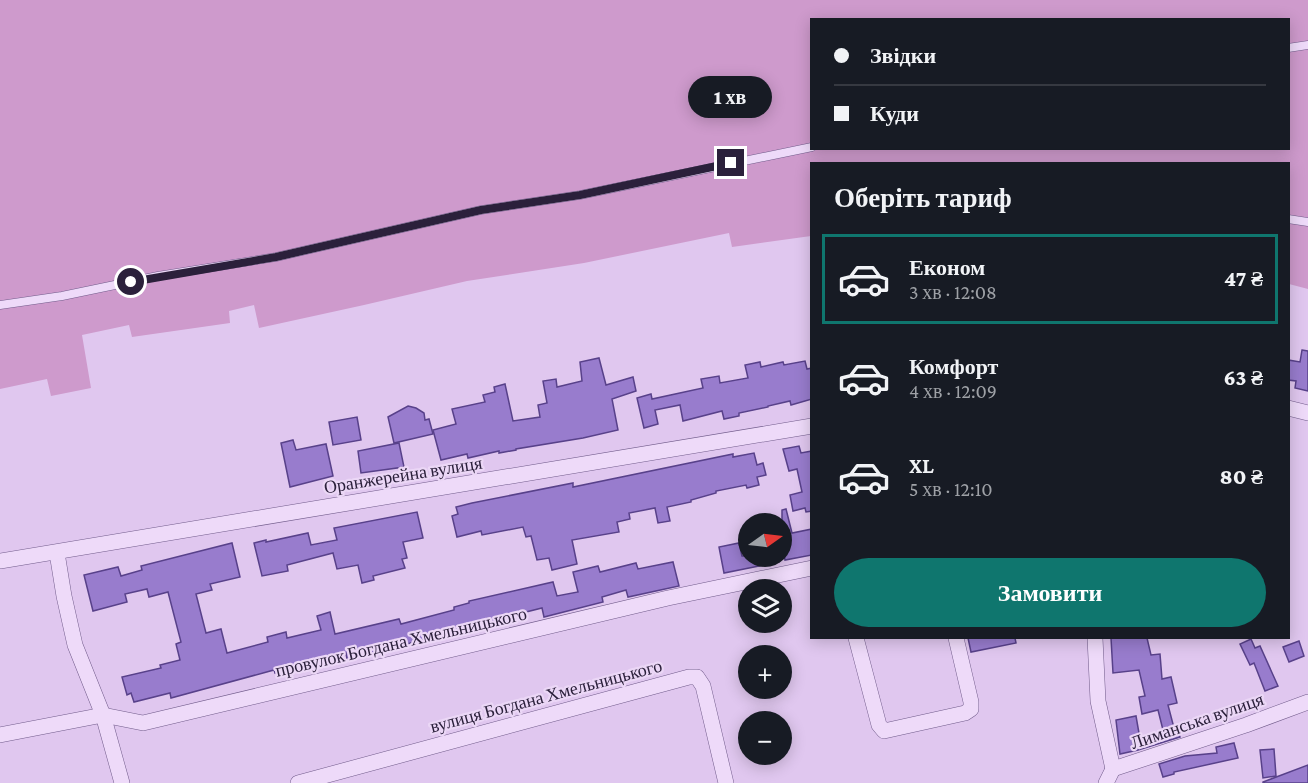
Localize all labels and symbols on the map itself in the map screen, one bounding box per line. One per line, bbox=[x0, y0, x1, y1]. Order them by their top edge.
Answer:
callout: 1 хв bbox=[689, 76, 773, 118]
route end bbox=[717, 149, 744, 176]
route start bbox=[117, 268, 144, 295]
street label: Оранжерейна вулиця bbox=[322, 453, 484, 497]
north arrow bbox=[738, 513, 792, 567]
street label: провулок Богдана Хмельницького bbox=[273, 603, 529, 681]
street label: вулиця Богдана Хмельницького bbox=[428, 655, 664, 737]
street label: Лиманська вулиця bbox=[1128, 689, 1266, 753]

